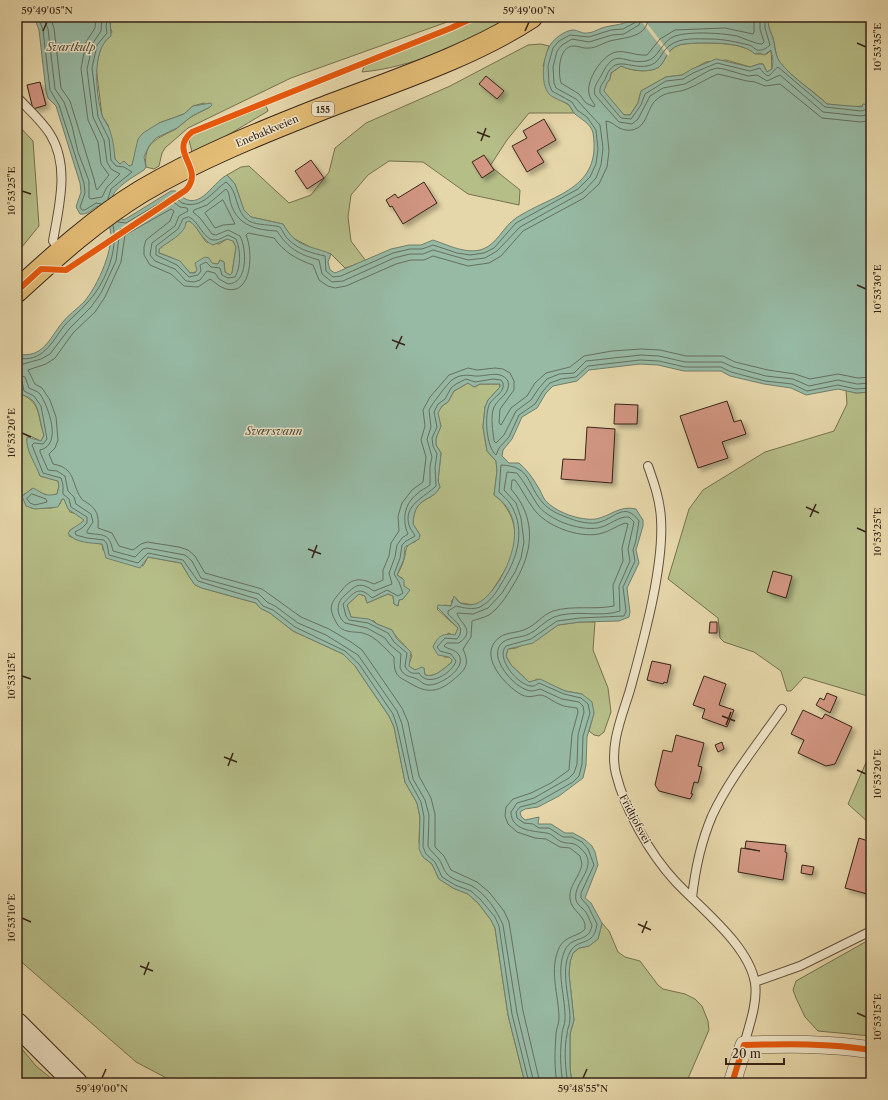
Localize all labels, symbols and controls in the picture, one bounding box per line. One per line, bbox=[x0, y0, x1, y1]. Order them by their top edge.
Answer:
text: 59°49'05"N bbox=[21, 4, 73, 17]
text: 59°49'00"N bbox=[503, 4, 555, 17]
text: 10°53'35"E bbox=[871, 23, 884, 71]
water label: Svartkulp bbox=[45, 40, 96, 54]
road number: 155 bbox=[312, 102, 334, 116]
street label: Enebakkveien bbox=[234, 112, 301, 150]
text: 10°53'25"E bbox=[5, 167, 18, 215]
text: 10°53'30"E bbox=[871, 264, 884, 314]
text: 10°53'20"E bbox=[5, 408, 18, 458]
water label: Sværsvann bbox=[245, 424, 303, 438]
text: 10°53'25"E bbox=[871, 508, 884, 556]
text: 10°53'15"E bbox=[5, 652, 18, 700]
text: 10°53'20"E bbox=[871, 749, 884, 799]
street label: Fridtjofsvei bbox=[617, 792, 653, 846]
text: 10°53'10"E bbox=[5, 894, 18, 942]
text: 10°53'15"E bbox=[871, 993, 884, 1041]
scale bar bbox=[726, 1040, 784, 1066]
text: 20 m bbox=[732, 1046, 761, 1061]
text: 59°49'00"N bbox=[76, 1082, 128, 1095]
text: 59°48'55"N bbox=[558, 1082, 608, 1095]

